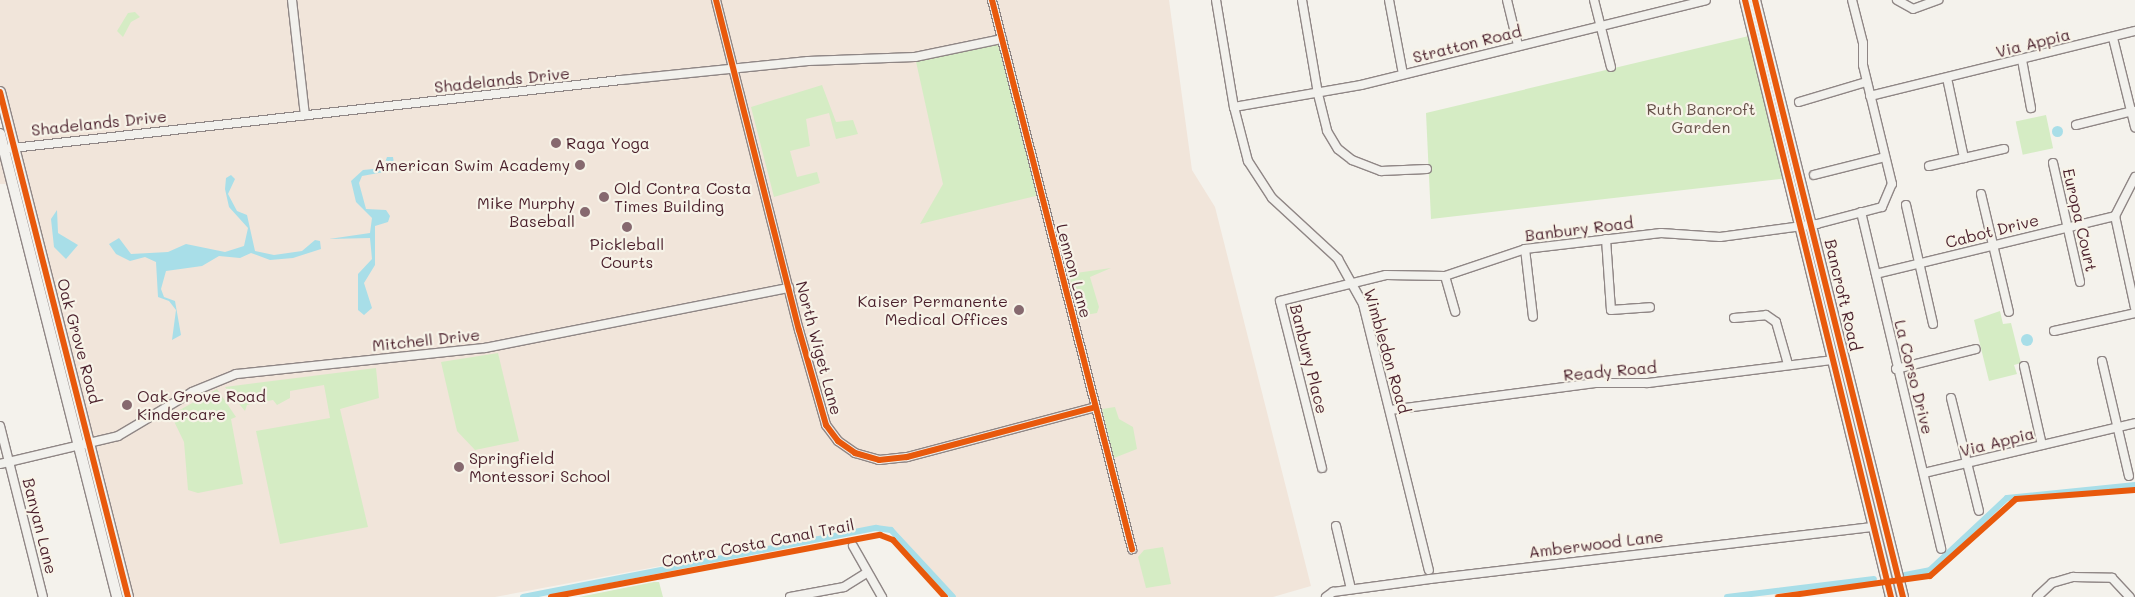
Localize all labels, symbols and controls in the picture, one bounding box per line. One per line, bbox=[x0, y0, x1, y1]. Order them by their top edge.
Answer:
street label: Stratton Road bbox=[1411, 21, 1523, 67]
street label: Via Appia bbox=[1994, 24, 2072, 62]
street label: Shadelands Drive bbox=[433, 63, 571, 97]
park label: Ruth Bancroft Garden bbox=[1646, 99, 1756, 137]
street label: Shadelands Drive bbox=[30, 106, 168, 140]
place label: Raga Yoga bbox=[566, 133, 650, 153]
marker: Raga Yoga bbox=[550, 137, 562, 149]
place label: American Swim Academy bbox=[374, 155, 570, 175]
marker: American Swim Academy bbox=[574, 159, 586, 171]
street label: Europa Court bbox=[2059, 167, 2101, 273]
place label: Old Contra Costa Times Building bbox=[614, 178, 752, 216]
marker: Old Contra Costa Times Building bbox=[598, 191, 610, 203]
place label: Mike Murphy Baseball bbox=[477, 193, 575, 231]
marker: Mike Murphy Baseball bbox=[579, 206, 591, 218]
street label: Cabot Drive bbox=[1943, 210, 2041, 252]
street label: Banbury Road bbox=[1524, 213, 1634, 245]
marker: Pickleball Courts bbox=[621, 221, 633, 233]
street label: Lennon Lane bbox=[1052, 222, 1096, 320]
place label: Pickleball Courts bbox=[590, 234, 664, 272]
street label: Bancroft Road bbox=[1821, 237, 1865, 353]
street label: Oak Grove Road bbox=[53, 276, 105, 406]
street label: North Wiget Lane bbox=[792, 279, 846, 417]
street label: Wimbledon Road bbox=[1360, 286, 1414, 416]
place label: Kaiser Permanente Medical Offices bbox=[858, 291, 1008, 329]
street label: Banbury Place bbox=[1286, 302, 1332, 416]
marker: Kaiser Permanente Medical Offices bbox=[1012, 303, 1026, 317]
street label: La Corso Drive bbox=[1891, 318, 1937, 436]
street label: Mitchell Drive bbox=[371, 325, 481, 355]
street label: Ready Road bbox=[1563, 357, 1657, 385]
place label: Oak Grove Road Kindercare bbox=[137, 386, 266, 424]
marker: Oak Grove Road Kindercare bbox=[121, 399, 133, 411]
street label: Via Appia bbox=[1958, 423, 2036, 461]
place label: Springfield Montessori School bbox=[469, 448, 611, 486]
marker: Springfield Montessori School bbox=[453, 461, 465, 473]
street label: Banyan Lane bbox=[19, 476, 61, 576]
street label: Contra Costa Canal Trail bbox=[660, 515, 856, 571]
street label: Amberwood Lane bbox=[1527, 526, 1665, 562]

